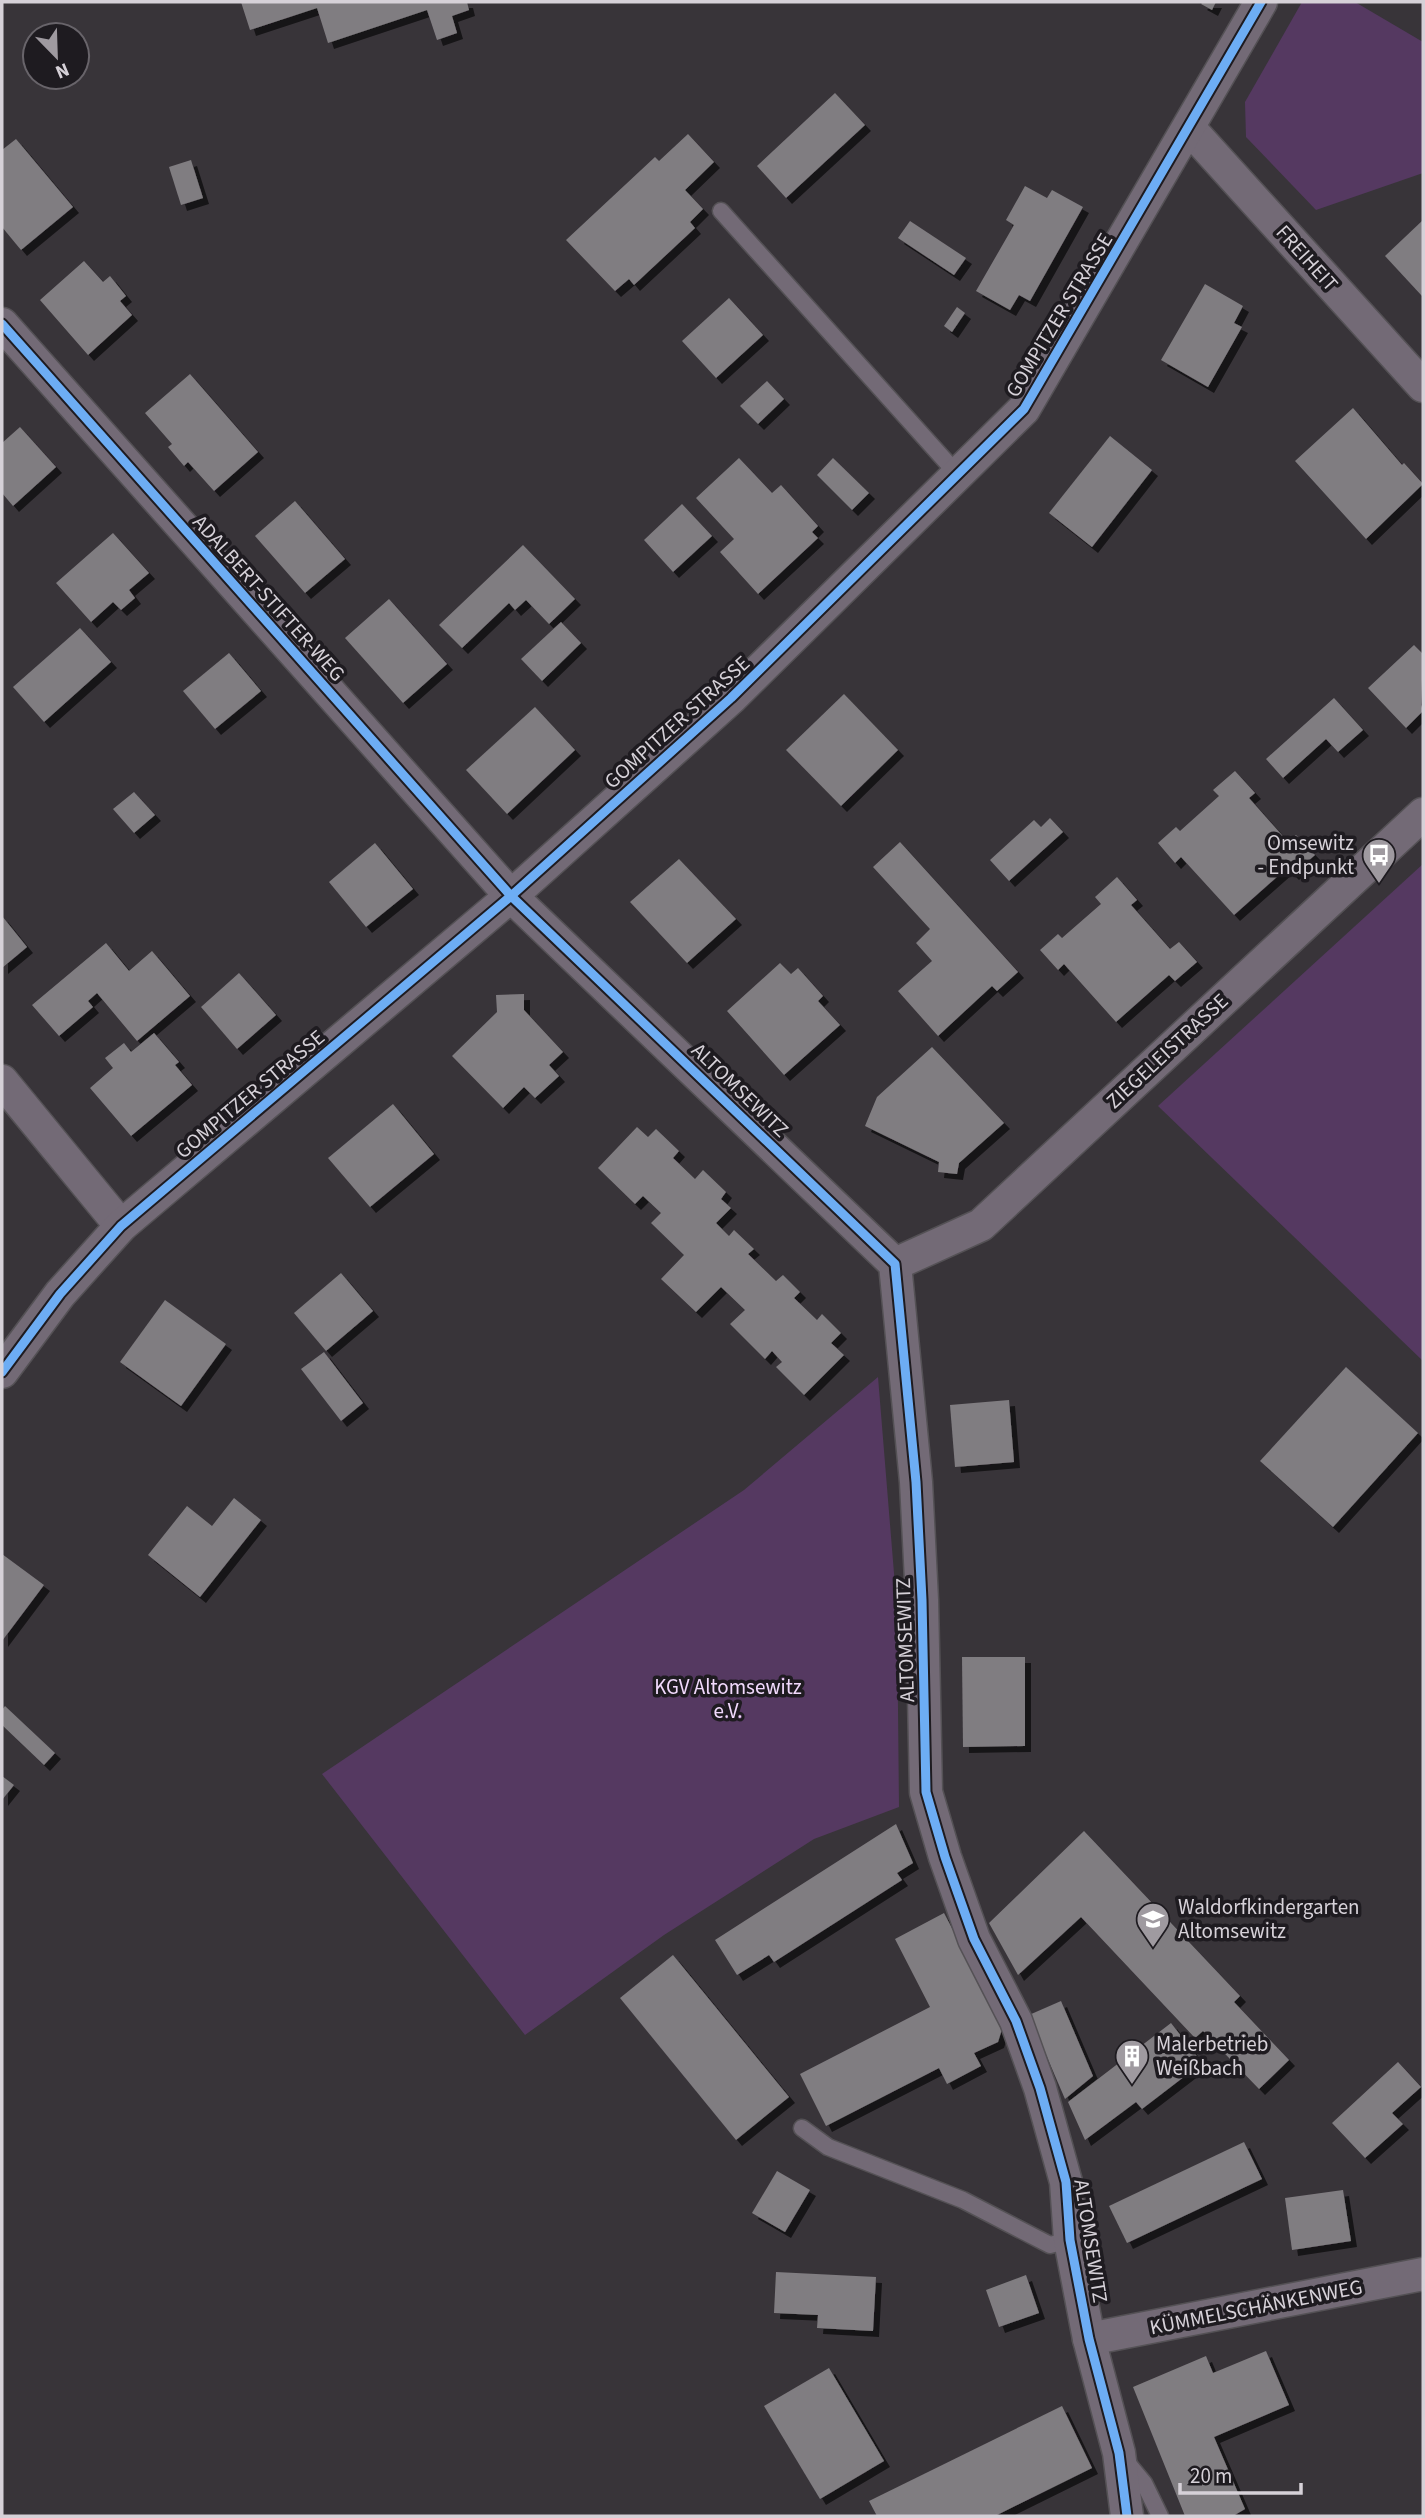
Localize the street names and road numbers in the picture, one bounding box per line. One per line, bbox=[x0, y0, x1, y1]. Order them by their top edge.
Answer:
street label: FREIHEIT bbox=[1269, 218, 1345, 298]
street label: GOMPITZER STRASSE bbox=[998, 227, 1120, 403]
street label: ADALBERT-STIFTER-WEG bbox=[186, 508, 352, 688]
street label: GOMPITZER STRASSE bbox=[598, 648, 756, 796]
street label: ZIEGELEISTRASSE bbox=[1099, 986, 1235, 1116]
street label: GOMPITZER STRASSE bbox=[169, 1022, 331, 1166]
street label: ALTOMSEWITZ bbox=[685, 1036, 795, 1144]
street label: ALTOMSEWITZ bbox=[888, 1577, 922, 1703]
street label: ALTOMSEWITZ bbox=[1066, 2177, 1116, 2305]
street label: KÜMMELSCHÄNKENWEG bbox=[1147, 2272, 1365, 2342]

